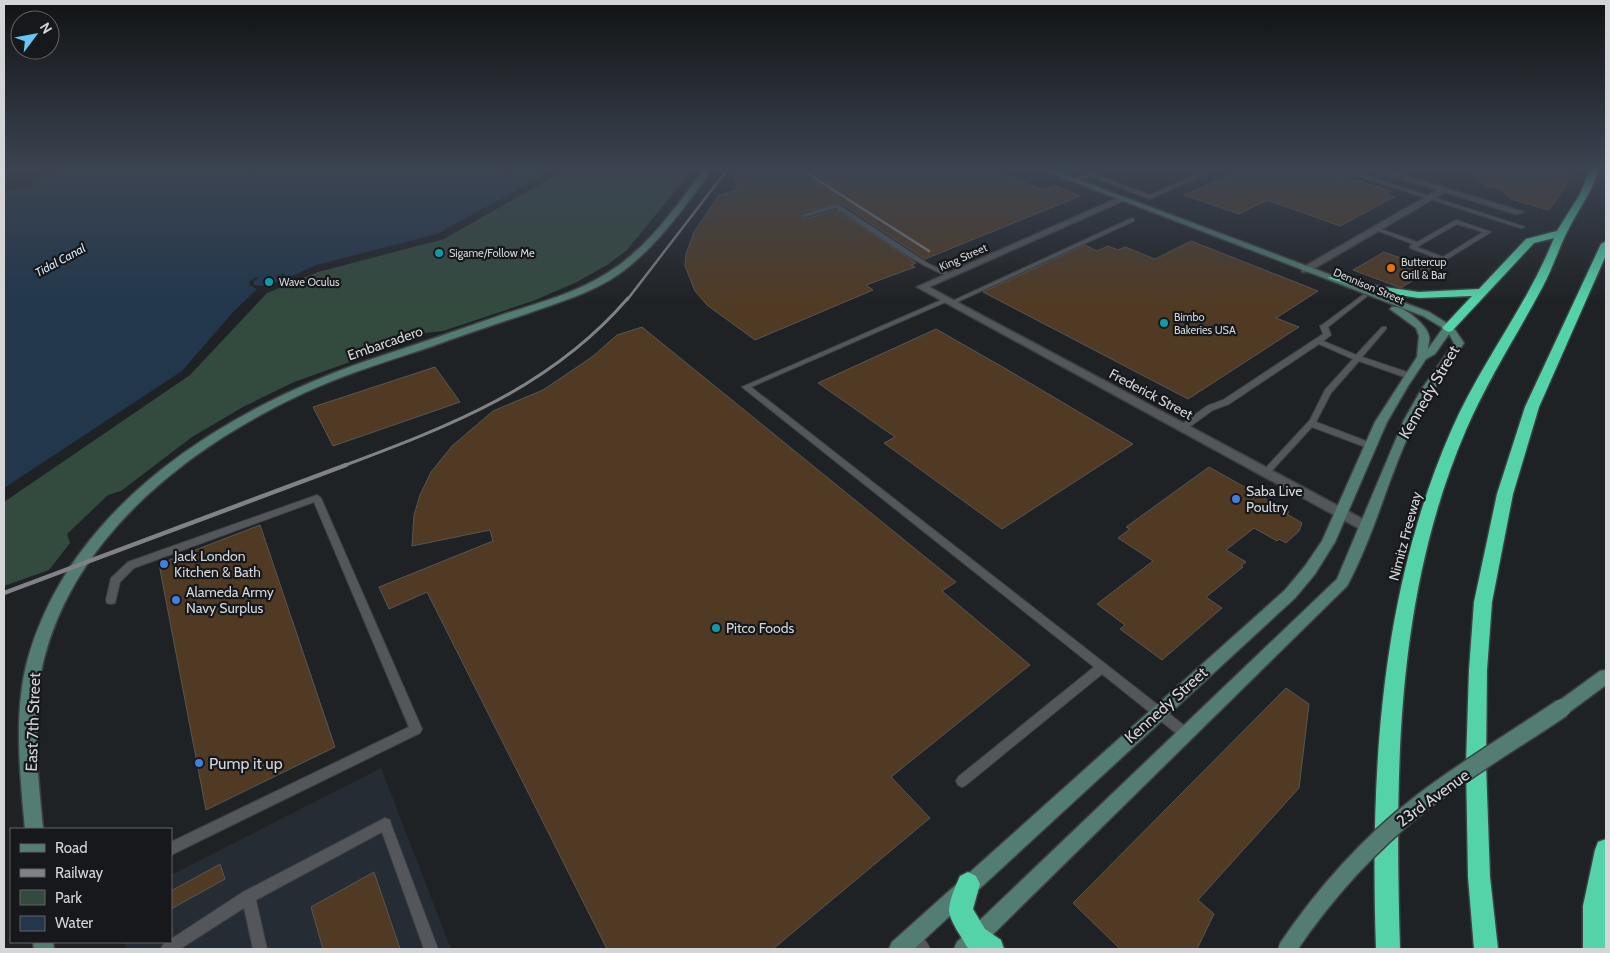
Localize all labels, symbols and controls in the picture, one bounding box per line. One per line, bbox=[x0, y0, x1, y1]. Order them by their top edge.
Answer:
north arrow bbox=[10, 10, 60, 60]
text: N bbox=[36, 19, 56, 37]
water label: Tidal Canal bbox=[32, 240, 88, 280]
street label: King Street bbox=[937, 240, 989, 274]
place label: Sigame/Follow Me bbox=[449, 246, 535, 260]
marker: Sigame/Follow Me bbox=[433, 247, 445, 259]
place label: Buttercup Grill & Bar bbox=[1401, 255, 1447, 282]
marker: Buttercup Grill & Bar bbox=[1385, 262, 1397, 274]
street label: Dennison Street bbox=[1331, 265, 1407, 307]
place label: Wave Oculus bbox=[279, 275, 340, 289]
marker: Wave Oculus bbox=[263, 276, 275, 288]
place label: Bimbo Bakeries USA bbox=[1174, 310, 1236, 337]
marker: Bimbo Bakeries USA bbox=[1158, 317, 1170, 329]
street label: Embarcadero bbox=[345, 322, 425, 364]
street label: Kennedy Street bbox=[1395, 341, 1464, 442]
street label: Frederick Street bbox=[1106, 364, 1196, 424]
place label: Saba Live Poultry bbox=[1246, 482, 1302, 516]
street label: Nimitz Freeway bbox=[1384, 490, 1426, 582]
marker: Saba Live Poultry bbox=[1230, 493, 1242, 505]
place label: Jack London Kitchen & Bath bbox=[173, 547, 261, 581]
marker: Jack London Kitchen & Bath bbox=[158, 558, 170, 570]
place label: Alameda Army Navy Surplus bbox=[186, 583, 274, 617]
marker: Alameda Army Navy Surplus bbox=[170, 594, 182, 606]
place label: Pitco Foods bbox=[726, 619, 795, 637]
marker: Pitco Foods bbox=[710, 622, 722, 634]
street label: Kennedy Street bbox=[1121, 663, 1212, 747]
street label: East 7th Street bbox=[22, 672, 44, 772]
place label: Pump it up bbox=[209, 754, 283, 773]
marker: Pump it up bbox=[193, 757, 205, 769]
street label: 23rd Avenue bbox=[1393, 765, 1473, 831]
legend bbox=[10, 828, 172, 943]
text: Road bbox=[55, 839, 88, 857]
text: Railway bbox=[55, 864, 104, 882]
text: Park bbox=[55, 889, 82, 907]
text: Water bbox=[55, 914, 93, 932]

